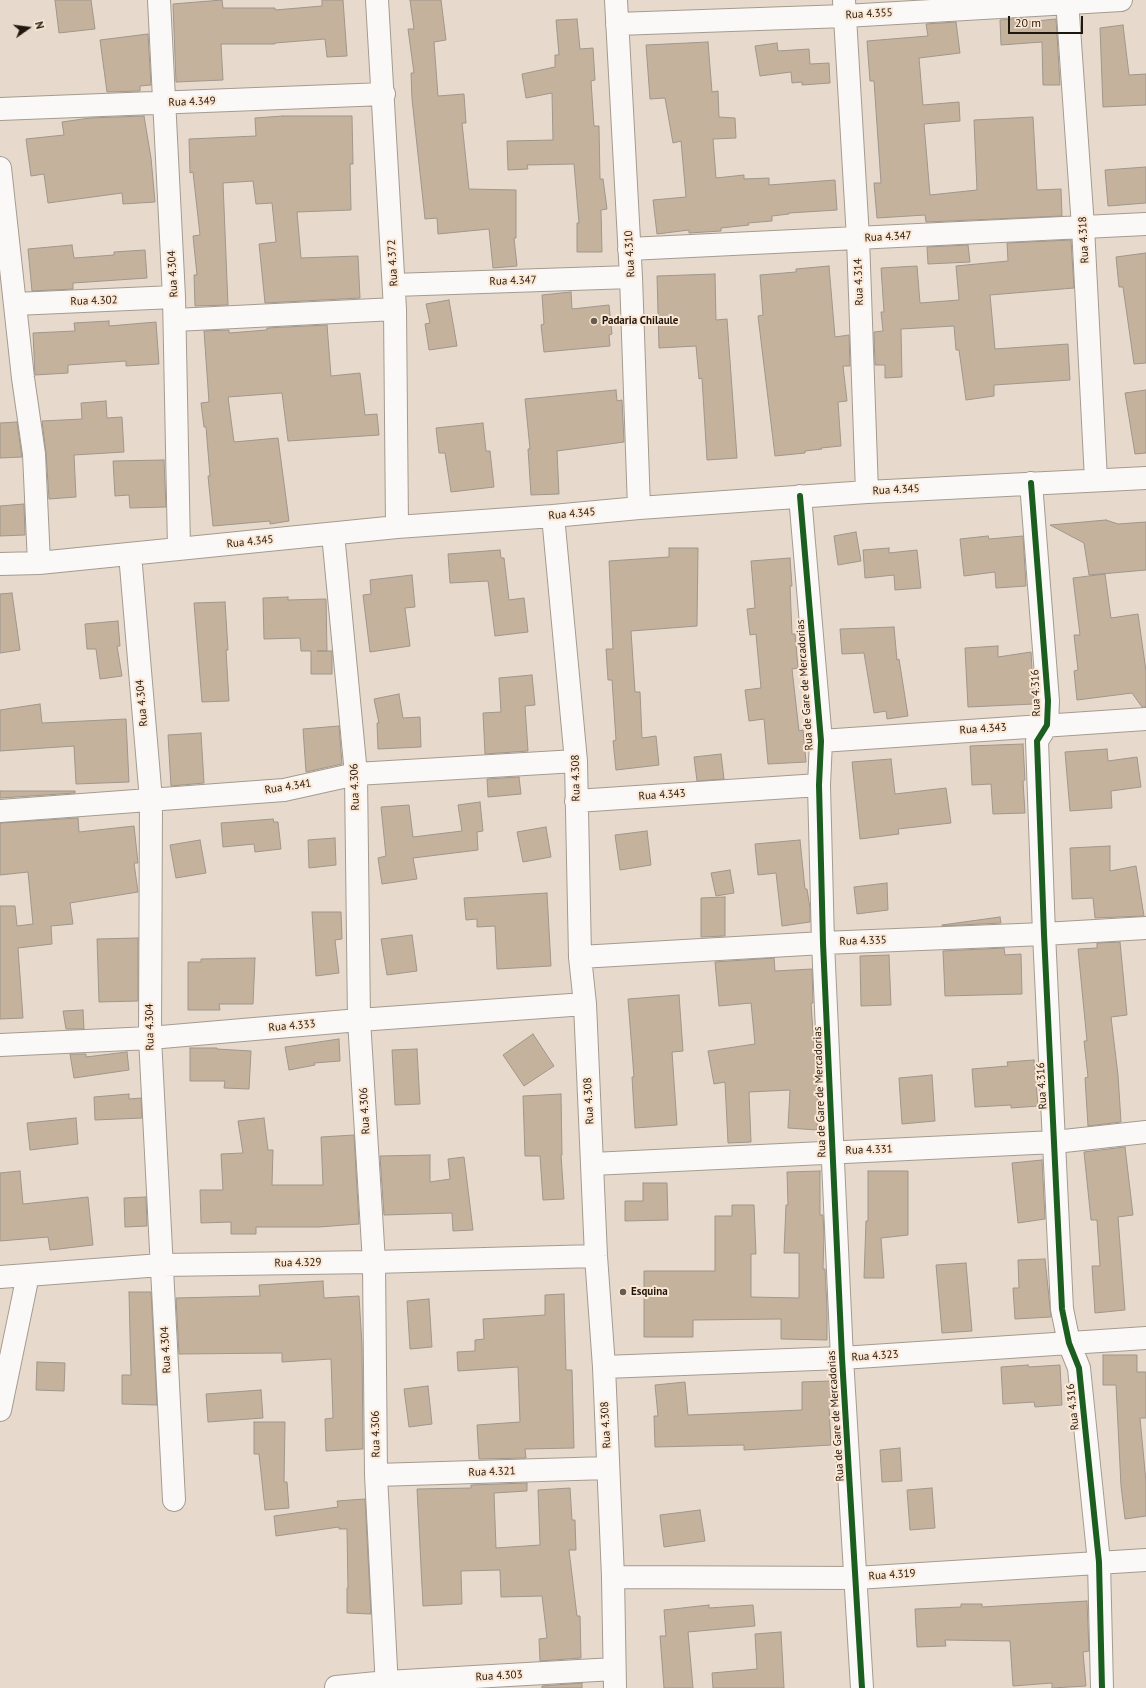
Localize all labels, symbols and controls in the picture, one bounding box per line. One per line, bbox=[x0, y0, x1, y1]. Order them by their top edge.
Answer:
street label: Rua 4.355 bbox=[845, 6, 893, 22]
north arrow bbox=[8, 8, 48, 48]
scale bar bbox=[1010, 8, 1085, 34]
text: 20 m bbox=[1015, 15, 1041, 30]
text: N bbox=[32, 20, 47, 30]
street label: Rua 4.349 bbox=[168, 95, 216, 109]
street label: Rua 4.318 bbox=[1076, 216, 1092, 264]
street label: Rua 4.347 bbox=[864, 229, 912, 245]
street label: Rua 4.310 bbox=[622, 230, 638, 278]
street label: Rua 4.372 bbox=[385, 239, 401, 287]
street label: Rua 4.304 bbox=[165, 250, 181, 298]
street label: Rua 4.314 bbox=[852, 258, 866, 306]
street label: Rua 4.347 bbox=[489, 274, 537, 288]
street label: Rua 4.302 bbox=[70, 294, 118, 308]
place label: Padaria Chilaule bbox=[602, 314, 678, 328]
marker: Padaria Chilaule bbox=[589, 316, 599, 326]
street label: Rua 4.345 bbox=[872, 482, 920, 498]
street label: Rua 4.345 bbox=[548, 505, 596, 523]
street label: Rua 4.345 bbox=[226, 533, 274, 551]
street label: Rua de Gare de Mercadorias bbox=[794, 619, 816, 751]
street label: Rua 4.316 bbox=[1029, 669, 1043, 717]
street label: Rua 4.304 bbox=[133, 679, 151, 727]
street label: Rua 4.343 bbox=[959, 721, 1007, 737]
street label: Rua 4.308 bbox=[569, 754, 583, 802]
street label: Rua 4.306 bbox=[348, 763, 362, 811]
street label: Rua 4.341 bbox=[264, 777, 312, 797]
street label: Rua 4.343 bbox=[638, 787, 686, 803]
street label: Rua 4.335 bbox=[839, 934, 887, 948]
street label: Rua 4.304 bbox=[143, 1003, 157, 1051]
street label: Rua 4.333 bbox=[268, 1017, 316, 1035]
street label: Rua de Gare de Mercadorias bbox=[811, 1026, 829, 1158]
street label: Rua 4.316 bbox=[1034, 1062, 1050, 1110]
street label: Rua 4.308 bbox=[581, 1077, 597, 1125]
street label: Rua 4.306 bbox=[357, 1087, 373, 1135]
street label: Rua 4.331 bbox=[845, 1143, 893, 1157]
street label: Rua 4.329 bbox=[274, 1256, 322, 1270]
place label: Esquina bbox=[631, 1285, 668, 1299]
marker: Esquina bbox=[618, 1287, 628, 1297]
street label: Rua 4.304 bbox=[158, 1326, 174, 1374]
street label: Rua 4.323 bbox=[851, 1348, 899, 1364]
street label: Rua de Gare de Mercadorias bbox=[825, 1350, 847, 1482]
street label: Rua 4.316 bbox=[1064, 1383, 1082, 1431]
street label: Rua 4.308 bbox=[598, 1401, 614, 1449]
street label: Rua 4.306 bbox=[369, 1410, 383, 1458]
street label: Rua 4.321 bbox=[468, 1465, 516, 1479]
street label: Rua 4.319 bbox=[868, 1567, 916, 1583]
street label: Rua 4.303 bbox=[475, 1668, 523, 1684]

